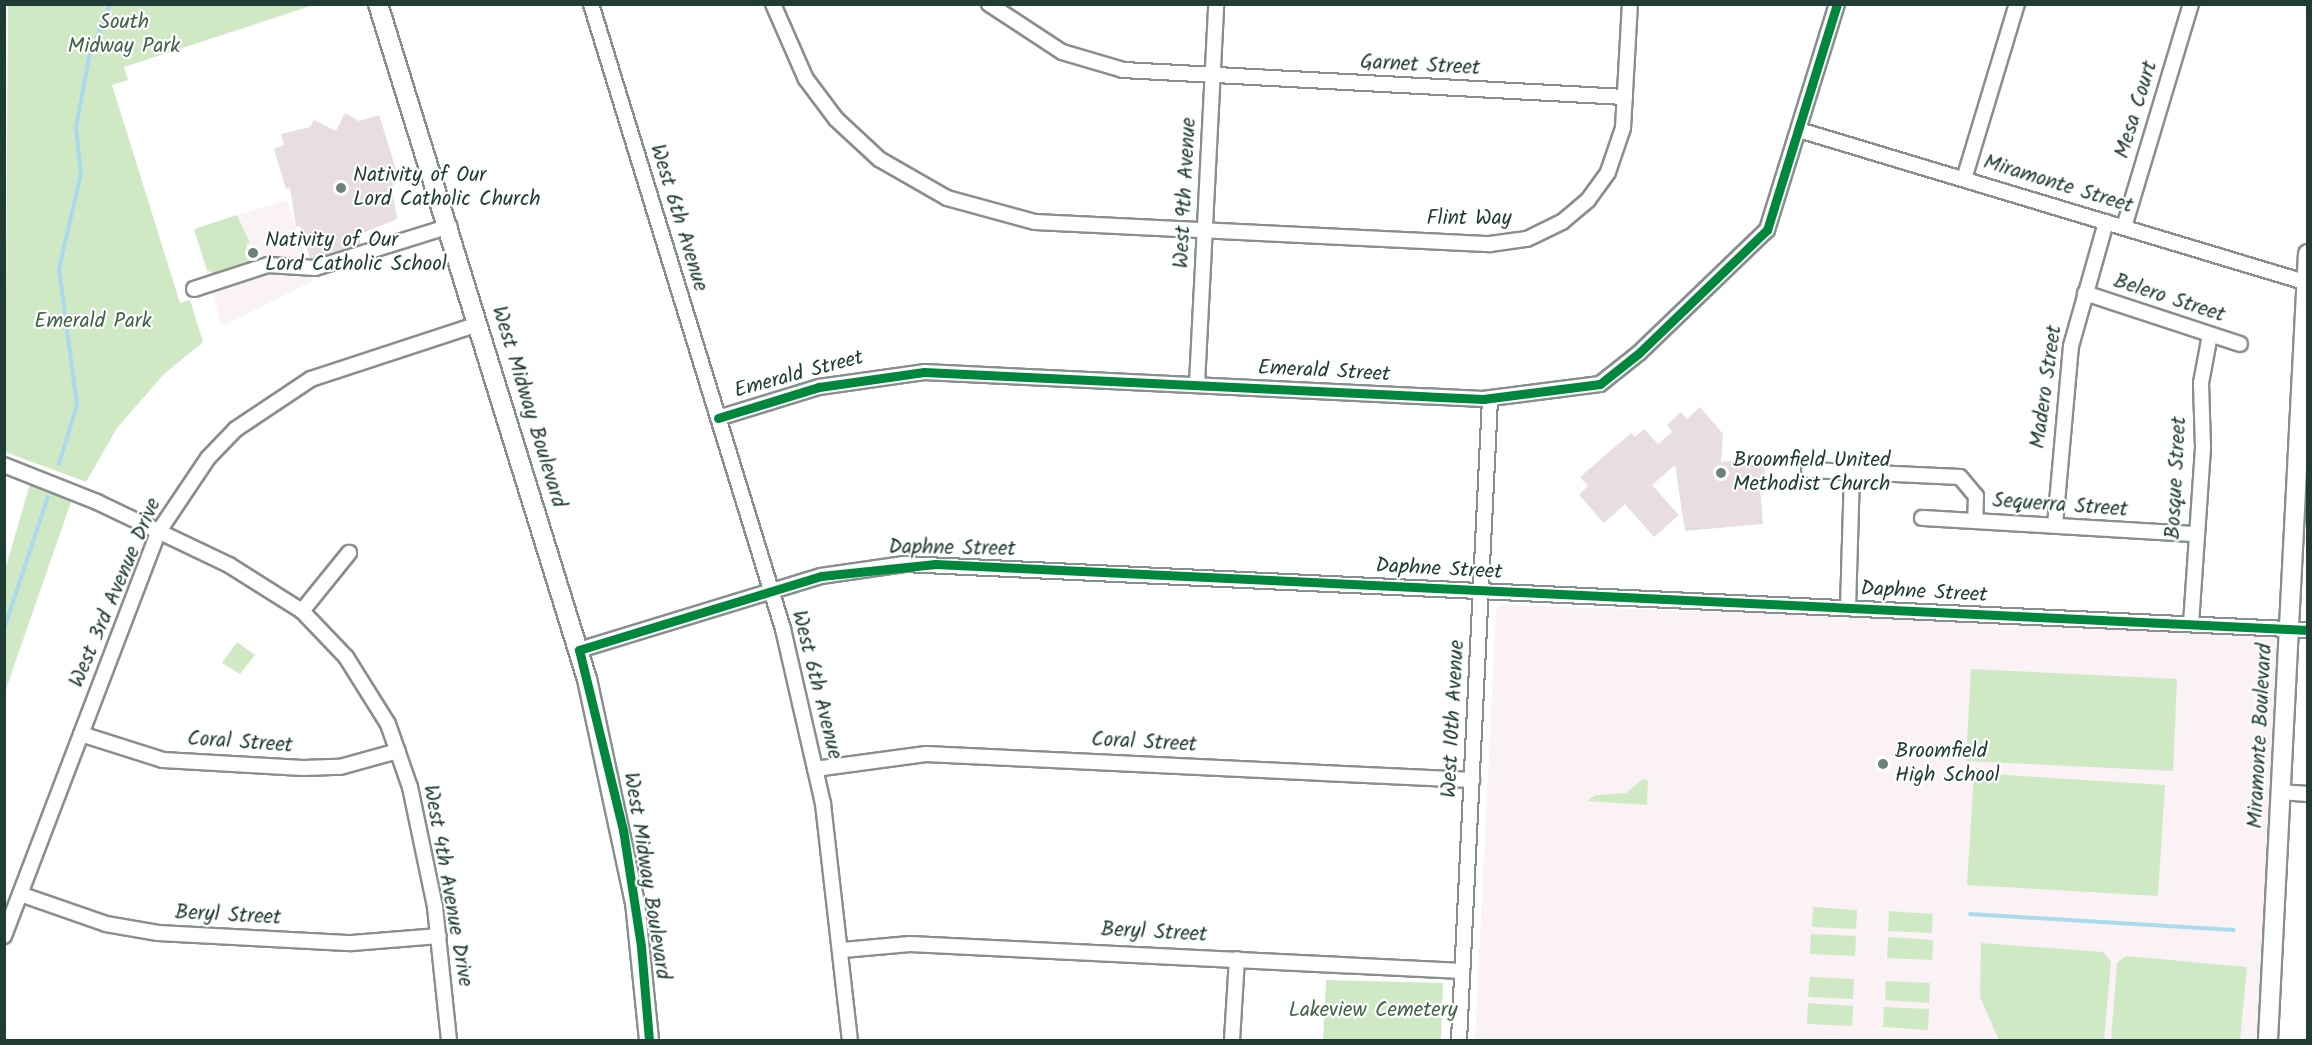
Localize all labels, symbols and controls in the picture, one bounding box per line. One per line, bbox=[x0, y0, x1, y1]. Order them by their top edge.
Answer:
park label: South Midway Park bbox=[68, 10, 180, 60]
street label: Garnet Street bbox=[1359, 50, 1481, 82]
street label: Mesa Court bbox=[2110, 58, 2164, 162]
street label: West 9th Avenue bbox=[1169, 117, 1203, 269]
street label: West 6th Avenue bbox=[644, 141, 712, 295]
street label: Miramonte Street bbox=[1980, 150, 2136, 220]
place label: Nativity of Our Lord Catholic Church bbox=[353, 163, 541, 213]
marker: Nativity of Our Lord Catholic Church bbox=[334, 181, 348, 195]
street label: Flint Way bbox=[1427, 206, 1511, 232]
place label: Nativity of Our Lord Catholic School bbox=[265, 228, 447, 278]
marker: Nativity of Our Lord Catholic School bbox=[246, 246, 260, 260]
street label: Belero Street bbox=[2110, 269, 2228, 329]
street label: West Midway Boulevard bbox=[485, 303, 571, 511]
park label: Emerald Park bbox=[34, 309, 152, 335]
street label: Madero Street bbox=[2026, 324, 2068, 450]
street label: Emerald Street bbox=[732, 346, 866, 404]
street label: Emerald Street bbox=[1257, 356, 1391, 388]
street label: Bosque Street bbox=[2161, 416, 2193, 540]
place label: Broomfield United Methodist Church bbox=[1733, 448, 1890, 498]
marker: Broomfield United Methodist Church bbox=[1714, 466, 1728, 480]
street label: Sequerra Street bbox=[1992, 489, 2128, 523]
street label: West 3rd Avenue Drive bbox=[65, 495, 167, 691]
street label: Daphne Street bbox=[888, 535, 1016, 563]
street label: Daphne Street bbox=[1375, 554, 1503, 586]
street label: Daphne Street bbox=[1860, 577, 1988, 609]
street label: West 6th Avenue bbox=[785, 608, 847, 762]
street label: West 10th Avenue bbox=[1437, 639, 1471, 799]
street label: Miramonte Boulevard bbox=[2244, 643, 2278, 829]
street label: Coral Street bbox=[186, 727, 294, 759]
street label: Coral Street bbox=[1091, 728, 1197, 758]
place label: Broomfield High School bbox=[1895, 739, 2000, 789]
marker: Broomfield High School bbox=[1876, 757, 1890, 771]
street label: West Midway Boulevard bbox=[617, 771, 675, 981]
street label: West 4th Avenue Drive bbox=[417, 783, 477, 989]
street label: Beryl Street bbox=[174, 901, 282, 931]
street label: Beryl Street bbox=[1100, 918, 1208, 948]
park label: Lakeview Cemetery bbox=[1288, 998, 1458, 1024]

